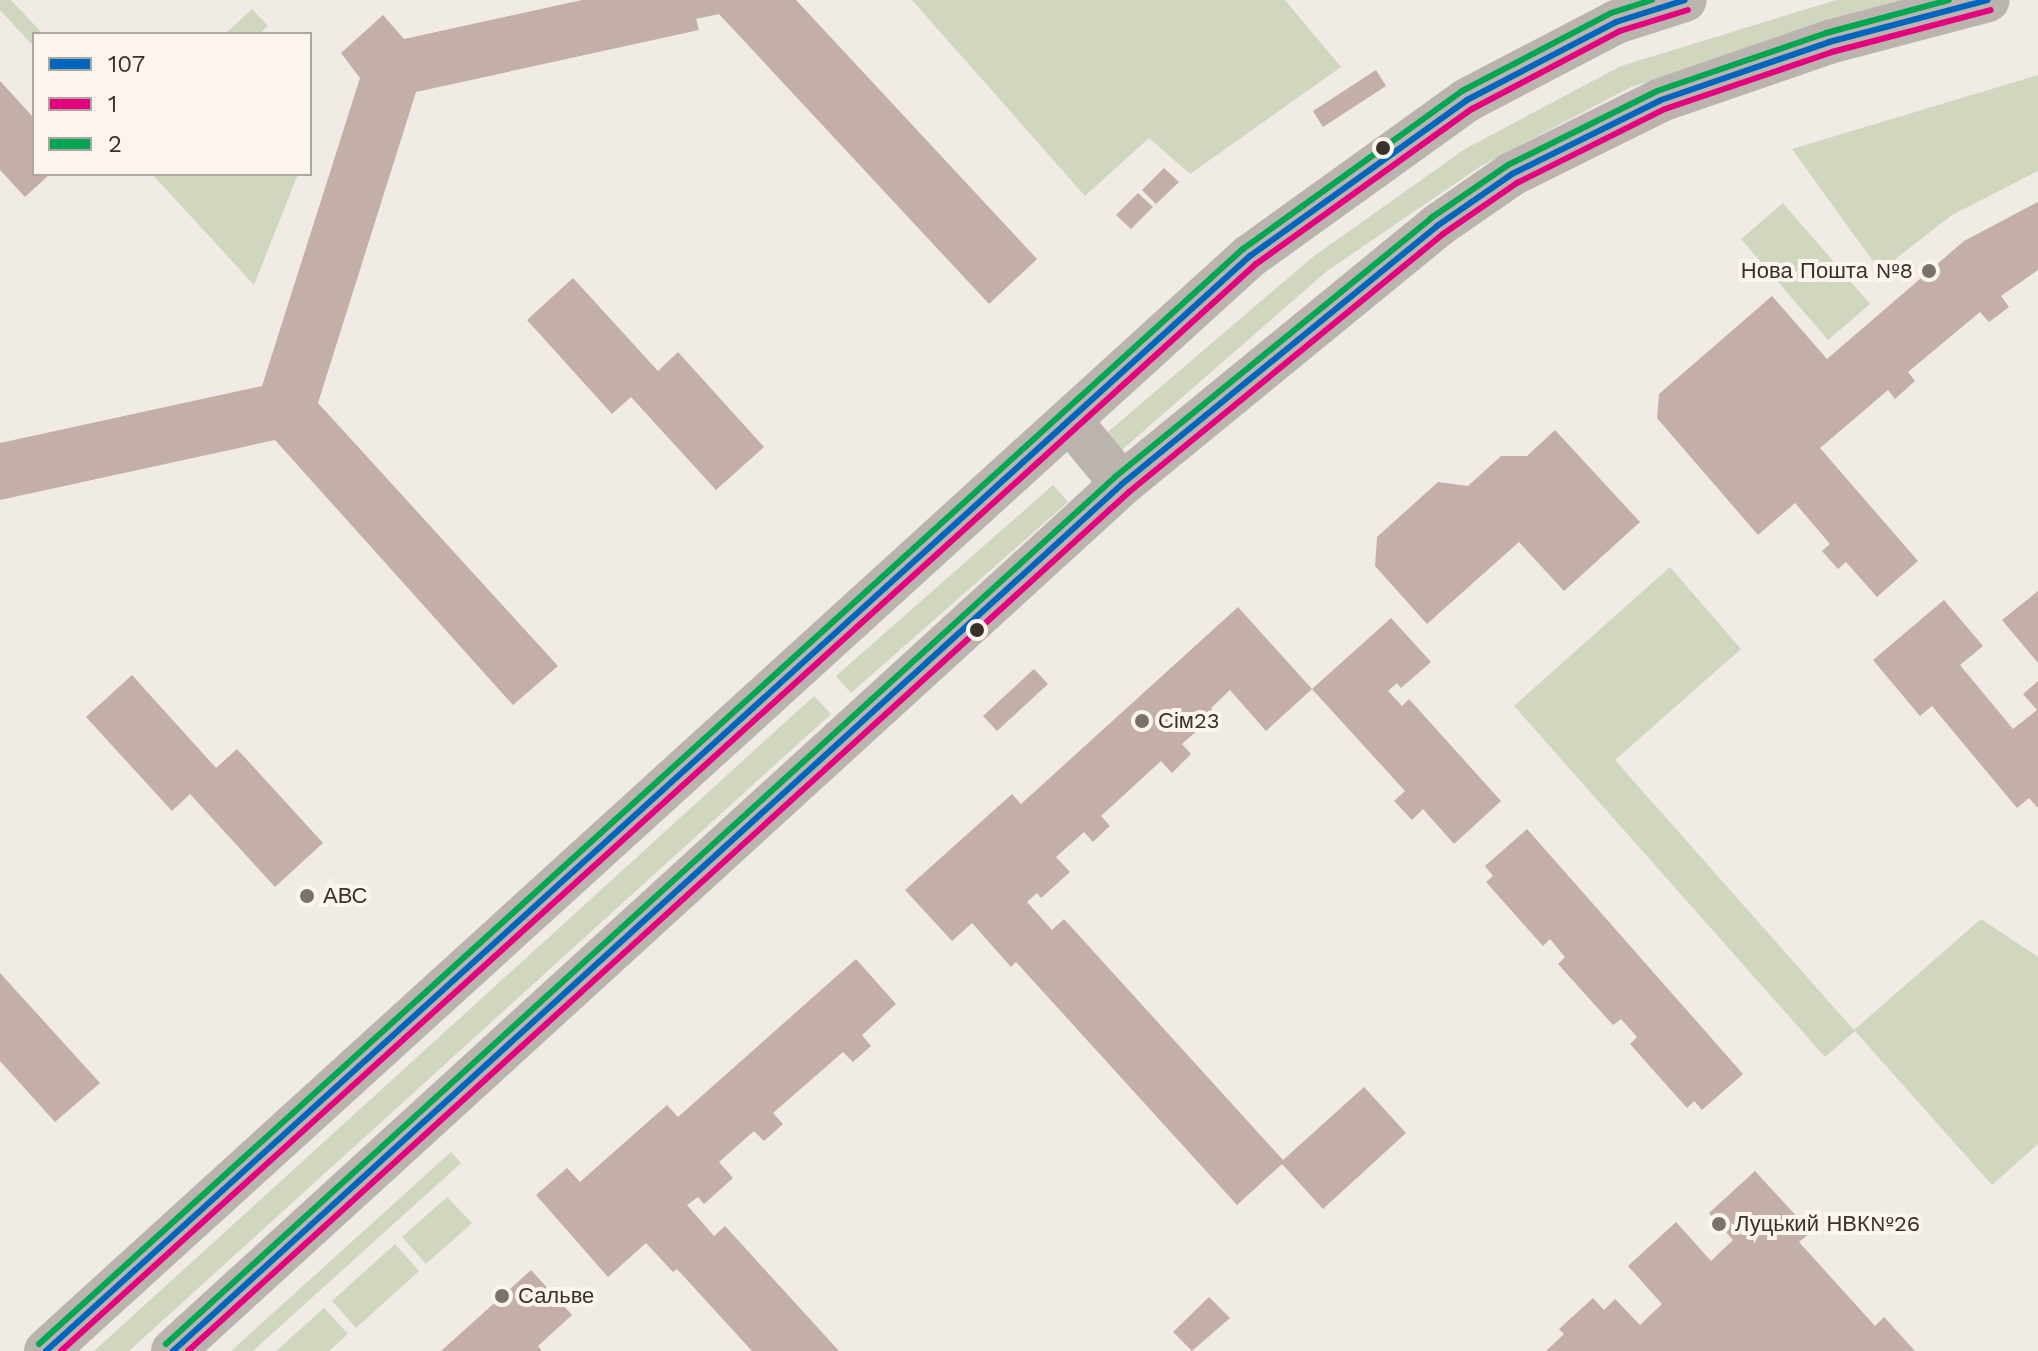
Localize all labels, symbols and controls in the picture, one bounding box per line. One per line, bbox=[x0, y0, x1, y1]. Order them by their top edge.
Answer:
legend bbox=[32, 32, 312, 176]
text: 107 bbox=[108, 50, 145, 78]
text: 1 bbox=[108, 90, 117, 118]
text: 2 bbox=[108, 130, 122, 158]
unlabelled marker bbox=[1375, 140, 1391, 156]
place label: Нова Пошта №8 bbox=[1741, 258, 1913, 284]
marker: Нова Пошта №8 bbox=[1920, 262, 1938, 280]
unlabelled marker bbox=[969, 622, 985, 638]
place label: Сім23 bbox=[1158, 708, 1220, 734]
marker: Сім23 bbox=[1133, 712, 1151, 730]
place label: АВС bbox=[323, 883, 368, 909]
marker: АВС bbox=[298, 887, 316, 905]
place label: Луцький НВК№26 bbox=[1735, 1211, 1920, 1237]
marker: Луцький НВК№26 bbox=[1710, 1215, 1728, 1233]
place label: Сальве bbox=[518, 1283, 594, 1309]
marker: Сальве bbox=[493, 1287, 511, 1305]

